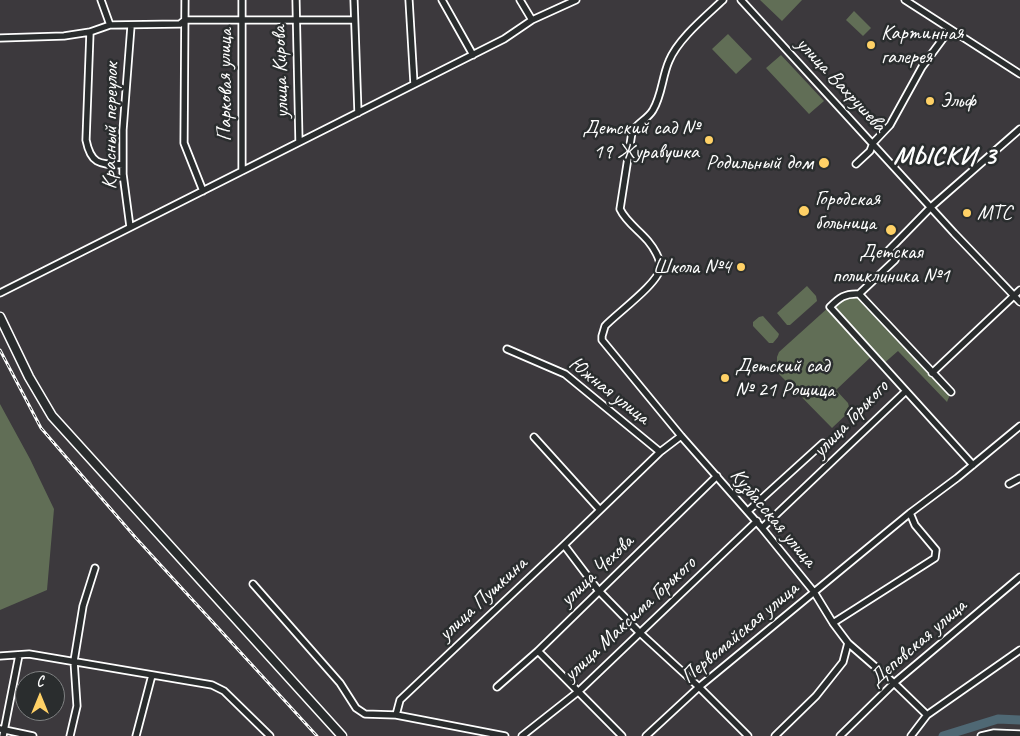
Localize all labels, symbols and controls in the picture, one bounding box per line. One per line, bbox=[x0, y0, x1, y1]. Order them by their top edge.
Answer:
place label: Картинная галерея bbox=[881, 20, 963, 70]
street label: улица Кирова bbox=[267, 25, 295, 119]
street label: Парковая улица bbox=[212, 29, 238, 141]
street label: улица Вахрушева bbox=[790, 32, 892, 138]
marker: Картинная галерея bbox=[865, 39, 877, 51]
street label: Красный переулок bbox=[97, 62, 125, 190]
place label: Эльф bbox=[940, 88, 975, 114]
marker: Эльф bbox=[924, 95, 936, 107]
place label: Детский сад № 19 Журавушка bbox=[582, 115, 699, 165]
marker: Детский сад № 19 Журавушка bbox=[703, 134, 715, 146]
district label: МЫСКИ 3 bbox=[892, 141, 998, 173]
place label: Родильный дом bbox=[706, 150, 813, 176]
marker: Родильный дом bbox=[817, 156, 831, 170]
place label: Городская больница bbox=[815, 186, 880, 236]
place label: МТС bbox=[977, 200, 1012, 226]
marker: Городская больница bbox=[797, 204, 811, 218]
marker: МТС bbox=[961, 207, 973, 219]
marker: Детская поликлиника №1 bbox=[884, 223, 898, 237]
place label: Детская поликлиника №1 bbox=[832, 239, 950, 289]
place label: Школа №4 bbox=[653, 254, 731, 280]
marker: Школа №4 bbox=[735, 261, 747, 273]
street label: Южная улица bbox=[563, 352, 655, 430]
place label: Детский сад № 21 Рощица bbox=[735, 353, 835, 403]
marker: Детский сад № 21 Рощица bbox=[719, 372, 731, 384]
street label: улица Горького bbox=[808, 375, 894, 463]
street label: Кузбасская улица bbox=[724, 463, 822, 573]
street label: улица Чехова bbox=[555, 530, 639, 612]
street label: улица Максима Горького bbox=[558, 551, 702, 687]
street label: улица Пушкина bbox=[433, 552, 533, 646]
street label: Первомайская улица bbox=[676, 577, 804, 689]
street label: Деповская улица bbox=[864, 594, 972, 692]
north arrow bbox=[15, 671, 65, 721]
text: С bbox=[37, 673, 43, 690]

